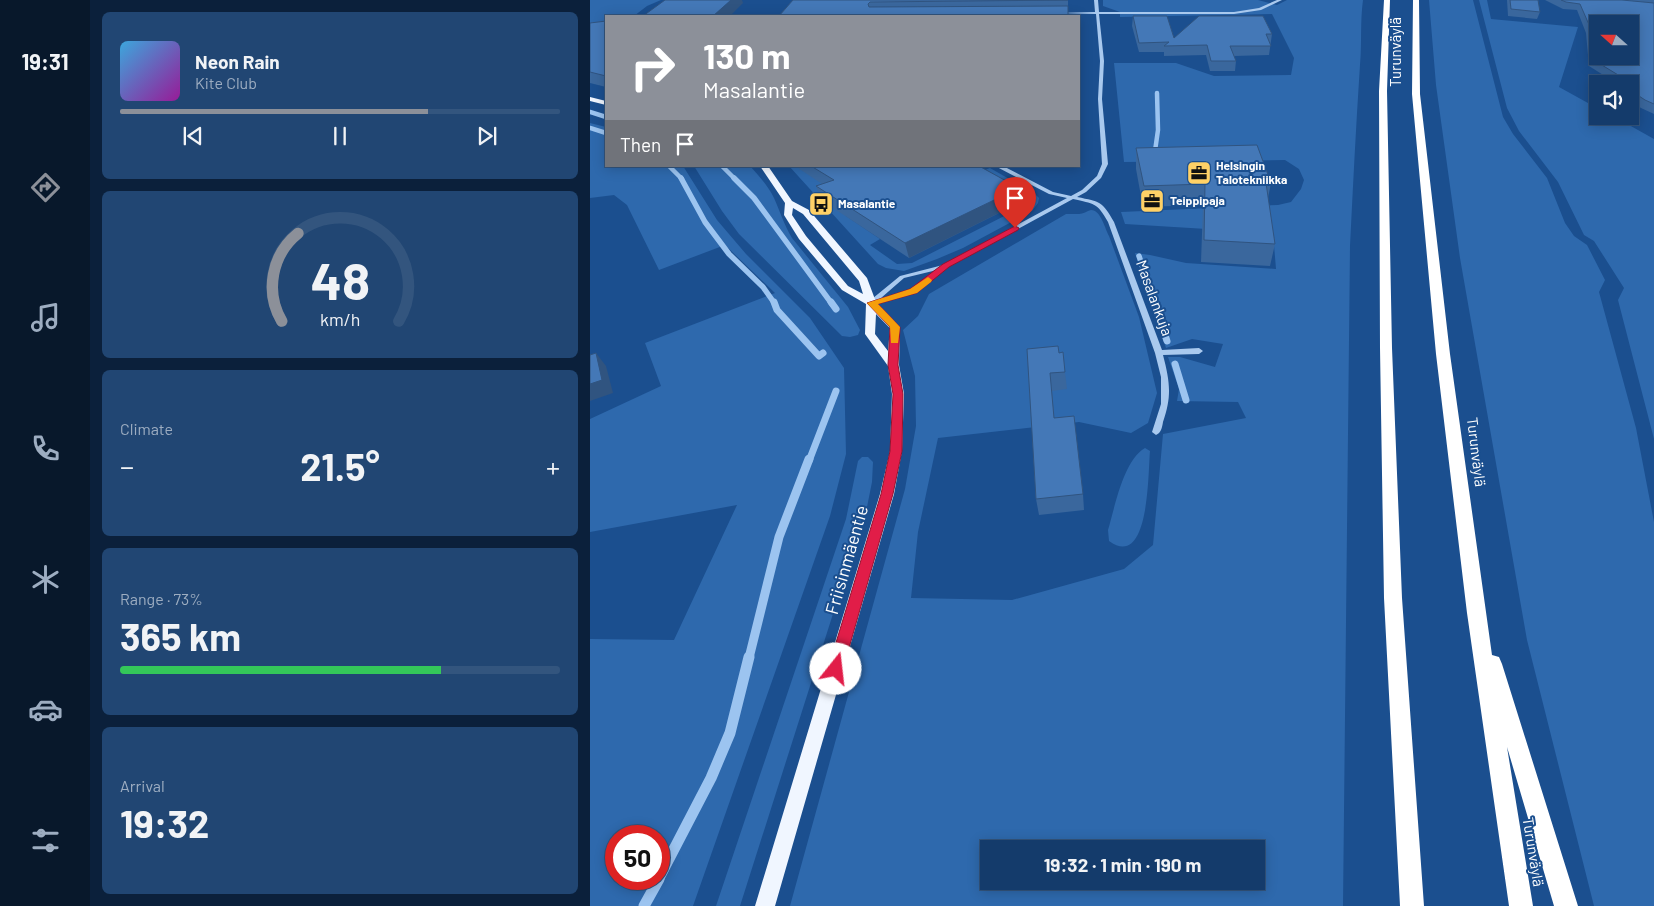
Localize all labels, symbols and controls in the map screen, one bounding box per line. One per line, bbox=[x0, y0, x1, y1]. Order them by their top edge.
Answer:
north arrow bbox=[1589, 15, 1639, 65]
map controls bbox=[1589, 15, 1639, 125]
street label: Turunväylä bbox=[1386, 17, 1404, 87]
text: 130 m bbox=[703, 34, 790, 76]
icon: right bbox=[620, 35, 685, 100]
text: 19:31 bbox=[21, 48, 69, 74]
text: Neon Rain bbox=[195, 50, 280, 73]
text: Kite Club bbox=[195, 73, 257, 92]
button: sound bbox=[1589, 75, 1639, 125]
text: Masalantie bbox=[703, 76, 805, 102]
icon: previous bbox=[179, 122, 207, 150]
icon: pause bbox=[326, 122, 354, 150]
icon: next bbox=[473, 122, 501, 150]
icon: arrive bbox=[671, 130, 699, 158]
text: Then bbox=[620, 133, 661, 156]
place label: Helsingin Talotekniikka bbox=[1216, 158, 1287, 186]
office icon: Helsingin Talotekniikka bbox=[1186, 160, 1212, 186]
icon: directions bbox=[28, 170, 63, 205]
pin bbox=[994, 177, 1036, 228]
icon: arrive bbox=[1001, 184, 1029, 212]
office icon: Teippipaja bbox=[1139, 188, 1165, 214]
bus stop icon: Masalantie bbox=[808, 191, 834, 217]
place label: Teippipaja bbox=[1170, 193, 1225, 207]
place label: Masalantie bbox=[838, 196, 896, 210]
text: 48 bbox=[310, 248, 370, 310]
street label: Masalankuja bbox=[1133, 257, 1177, 338]
icon: music bbox=[28, 300, 63, 335]
text: km/h bbox=[320, 308, 360, 330]
street label: Turunväylä bbox=[1464, 416, 1490, 488]
text: Climate bbox=[120, 419, 173, 438]
icon: phone bbox=[28, 431, 63, 466]
text: 21.5° bbox=[300, 443, 380, 489]
text: − bbox=[120, 449, 134, 483]
text: + bbox=[546, 449, 560, 483]
street label: Friisinmäentie bbox=[820, 503, 872, 617]
icon: climate bbox=[28, 562, 63, 597]
text: Range · 73% bbox=[120, 589, 203, 608]
text: 365 km bbox=[120, 613, 241, 659]
position arrow bbox=[809, 642, 861, 694]
icon: car bbox=[28, 692, 63, 727]
text: Arrival bbox=[120, 776, 165, 795]
text: 19:32 bbox=[120, 800, 209, 846]
street label: Turunväylä bbox=[1520, 816, 1548, 888]
icon: filters bbox=[28, 823, 63, 858]
speed limit sign: 50 bbox=[605, 825, 670, 890]
text: 19:32 · 1 min · 190 m bbox=[1044, 853, 1201, 876]

